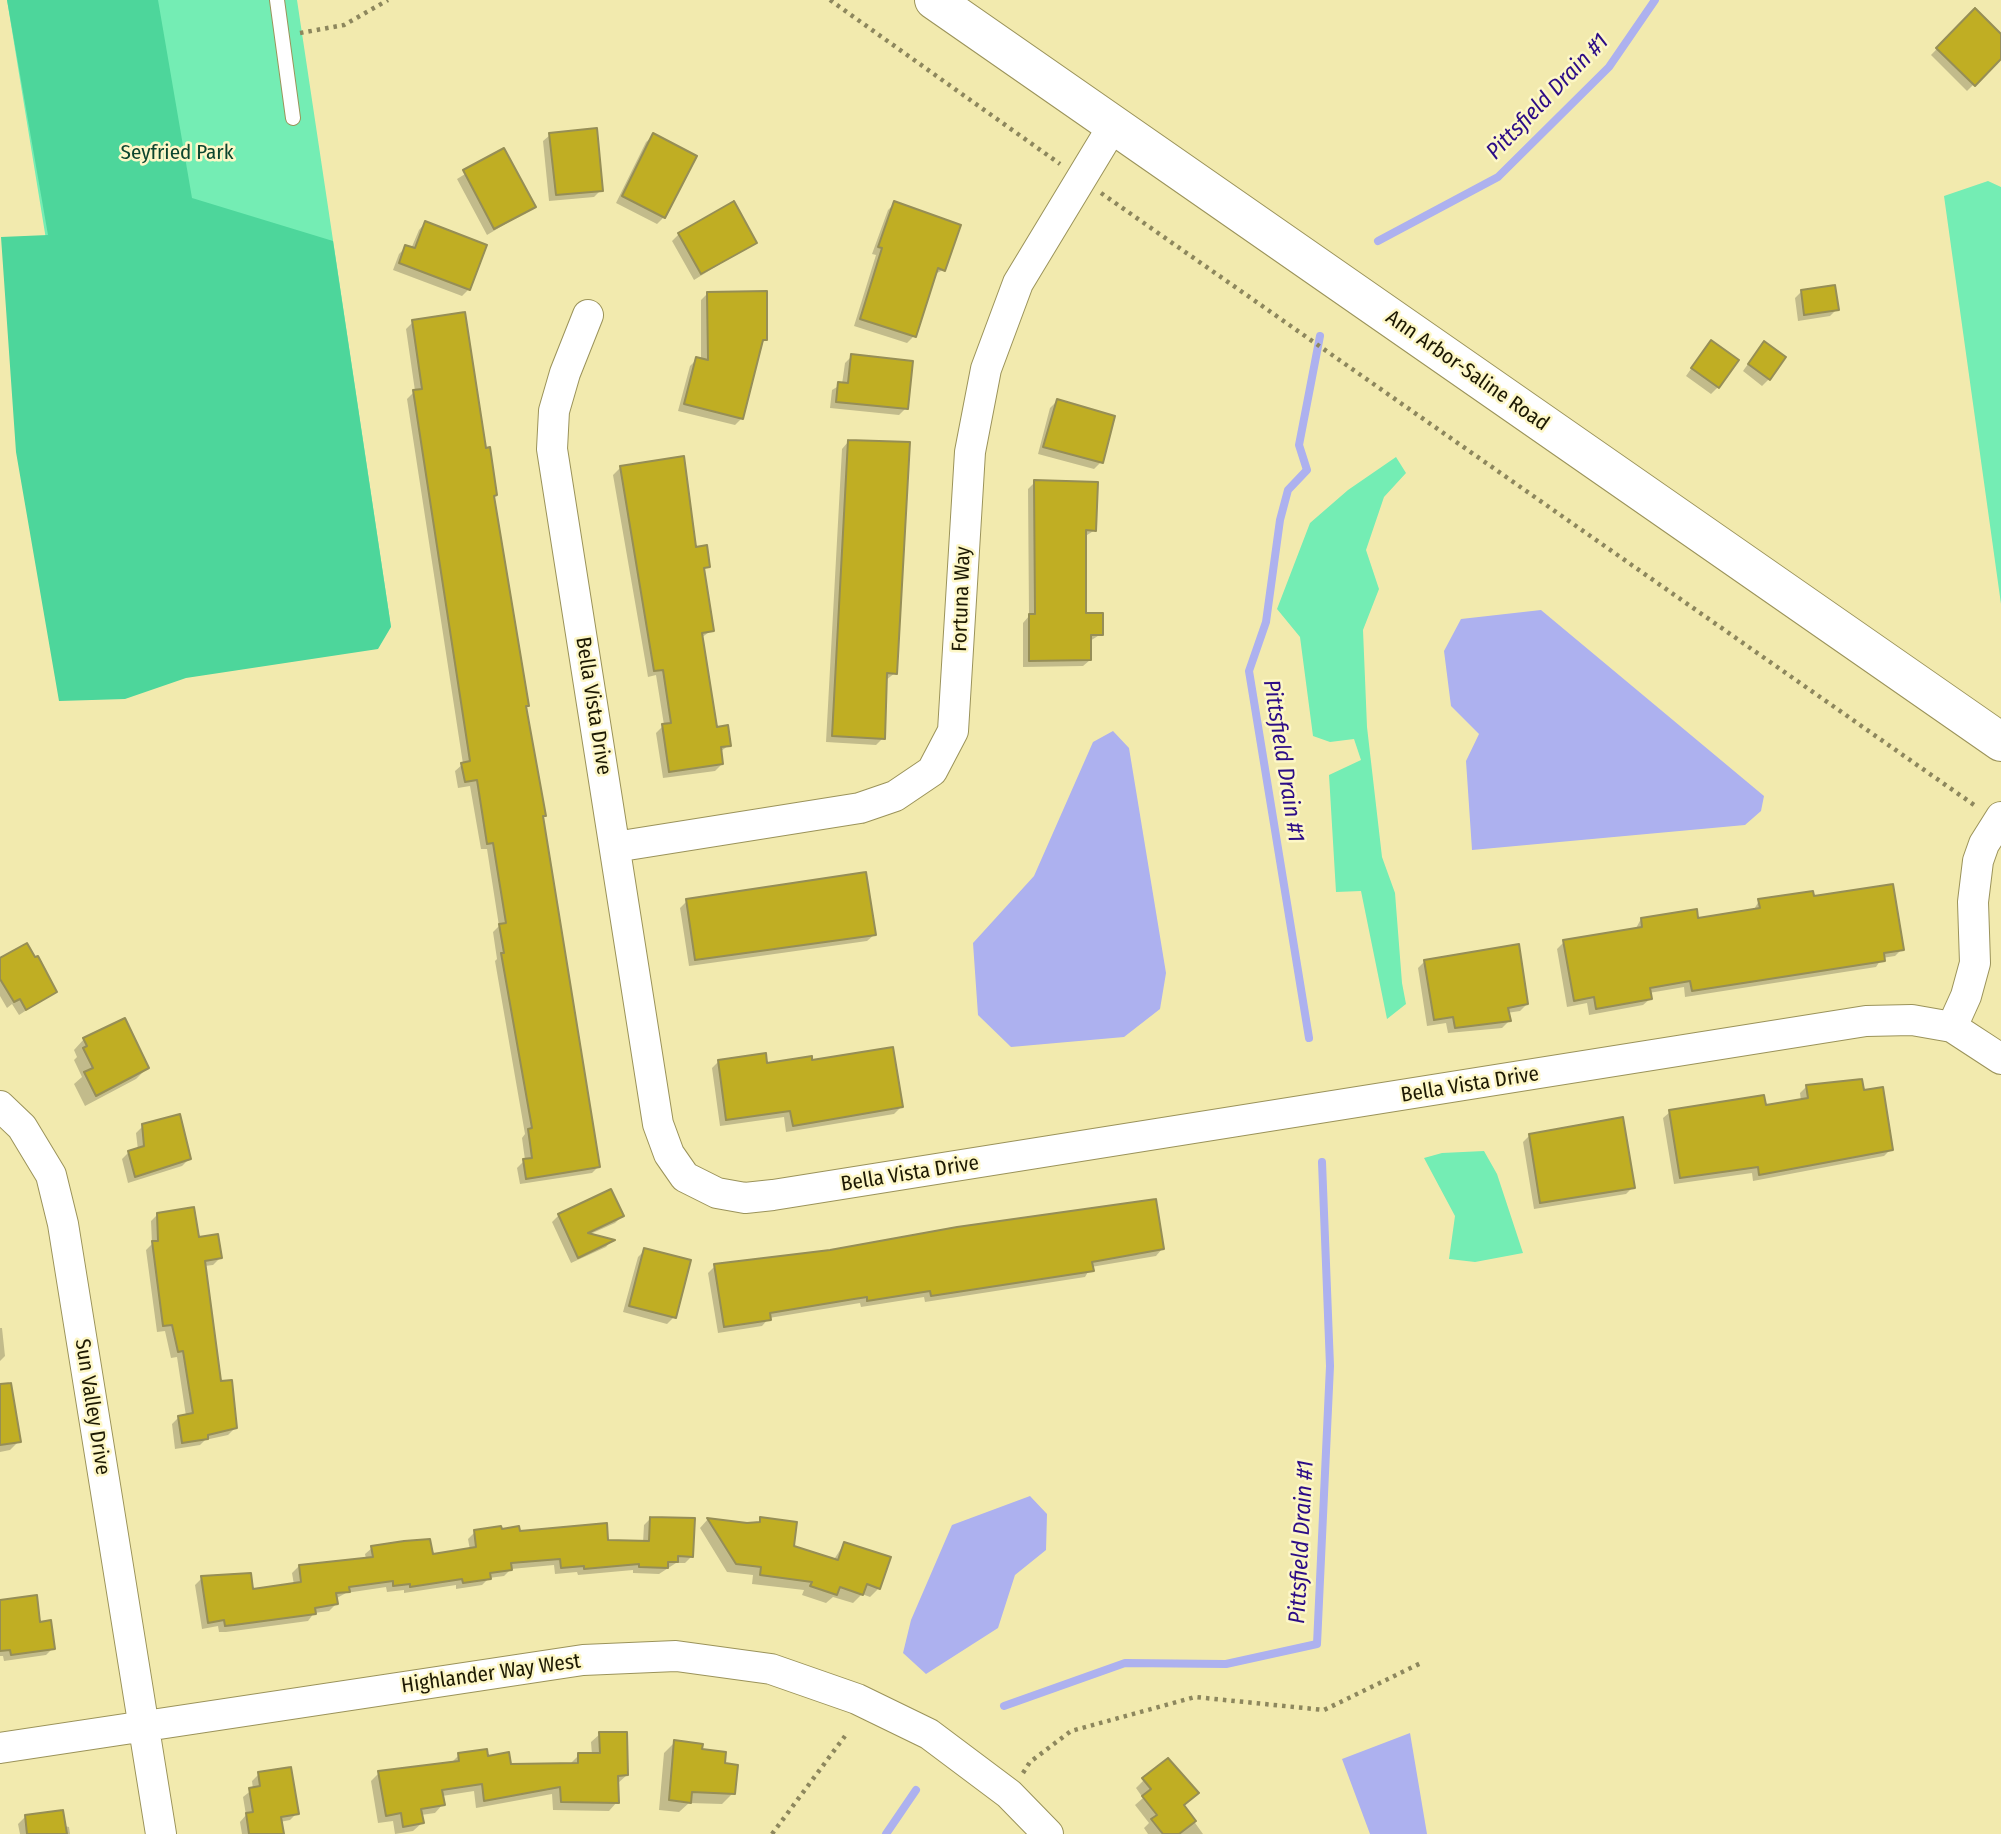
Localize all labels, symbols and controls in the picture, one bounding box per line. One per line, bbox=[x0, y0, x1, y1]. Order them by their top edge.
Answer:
water label: Pittsfield Drain #1 bbox=[1481, 28, 1615, 166]
park label: Seyfried Park bbox=[121, 140, 233, 166]
street label: Ann Arbor-Saline Road bbox=[1381, 305, 1553, 437]
street label: Fortuna Way bbox=[948, 546, 976, 652]
street label: Bella Vista Drive bbox=[570, 635, 616, 777]
water label: Pittsfield Drain #1 bbox=[1257, 678, 1309, 844]
street label: Bella Vista Drive bbox=[1399, 1062, 1541, 1108]
street label: Bella Vista Drive bbox=[839, 1151, 981, 1197]
street label: Sun Valley Drive bbox=[69, 1337, 115, 1477]
water label: Pittsfield Drain #1 bbox=[1284, 1459, 1320, 1625]
street label: Highlander Way West bbox=[400, 1649, 582, 1699]

